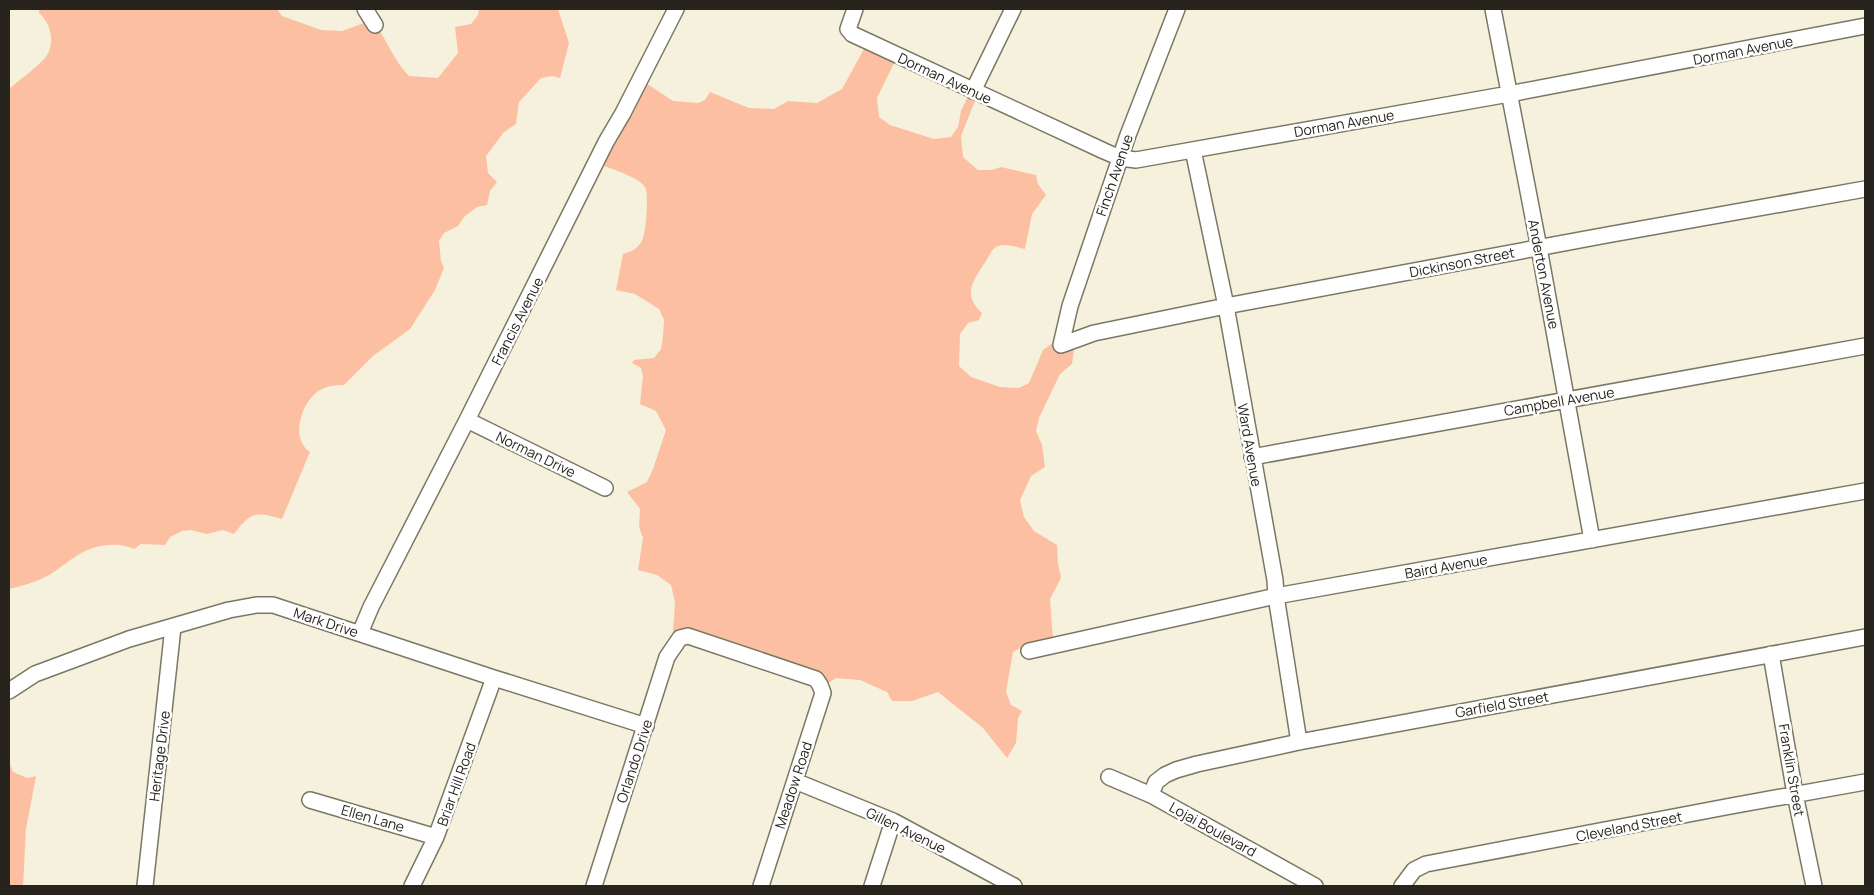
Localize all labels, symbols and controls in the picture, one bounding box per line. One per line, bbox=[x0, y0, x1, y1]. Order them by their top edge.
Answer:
street label: Dorman Avenue bbox=[1691, 31, 1795, 69]
street label: Dorman Avenue bbox=[895, 48, 995, 108]
street label: Dorman Avenue bbox=[1292, 105, 1396, 141]
street label: Finch Avenue bbox=[1091, 132, 1137, 218]
street label: Anderton Avenue bbox=[1524, 218, 1564, 330]
street label: Dickinson Street bbox=[1408, 242, 1517, 282]
street label: Francis Avenue bbox=[487, 274, 547, 368]
street label: Campbell Avenue bbox=[1502, 382, 1616, 420]
street label: Ward Avenue bbox=[1233, 402, 1267, 488]
street label: Norman Drive bbox=[493, 427, 579, 481]
street label: Baird Avenue bbox=[1403, 549, 1489, 583]
street label: Mark Drive bbox=[291, 603, 361, 641]
street label: Garfield Street bbox=[1454, 686, 1551, 722]
street label: Heritage Drive bbox=[144, 709, 174, 803]
street label: Orlando Drive bbox=[612, 717, 656, 805]
street label: Franklin Street bbox=[1775, 722, 1810, 818]
street label: Briar Hill Road bbox=[432, 739, 480, 829]
street label: Meadow Road bbox=[770, 739, 816, 831]
street label: Lojai Boulevard bbox=[1166, 797, 1260, 861]
street label: Ellen Lane bbox=[339, 800, 407, 836]
street label: Gillen Avenue bbox=[863, 802, 949, 858]
street label: Cleveland Street bbox=[1574, 806, 1684, 846]

